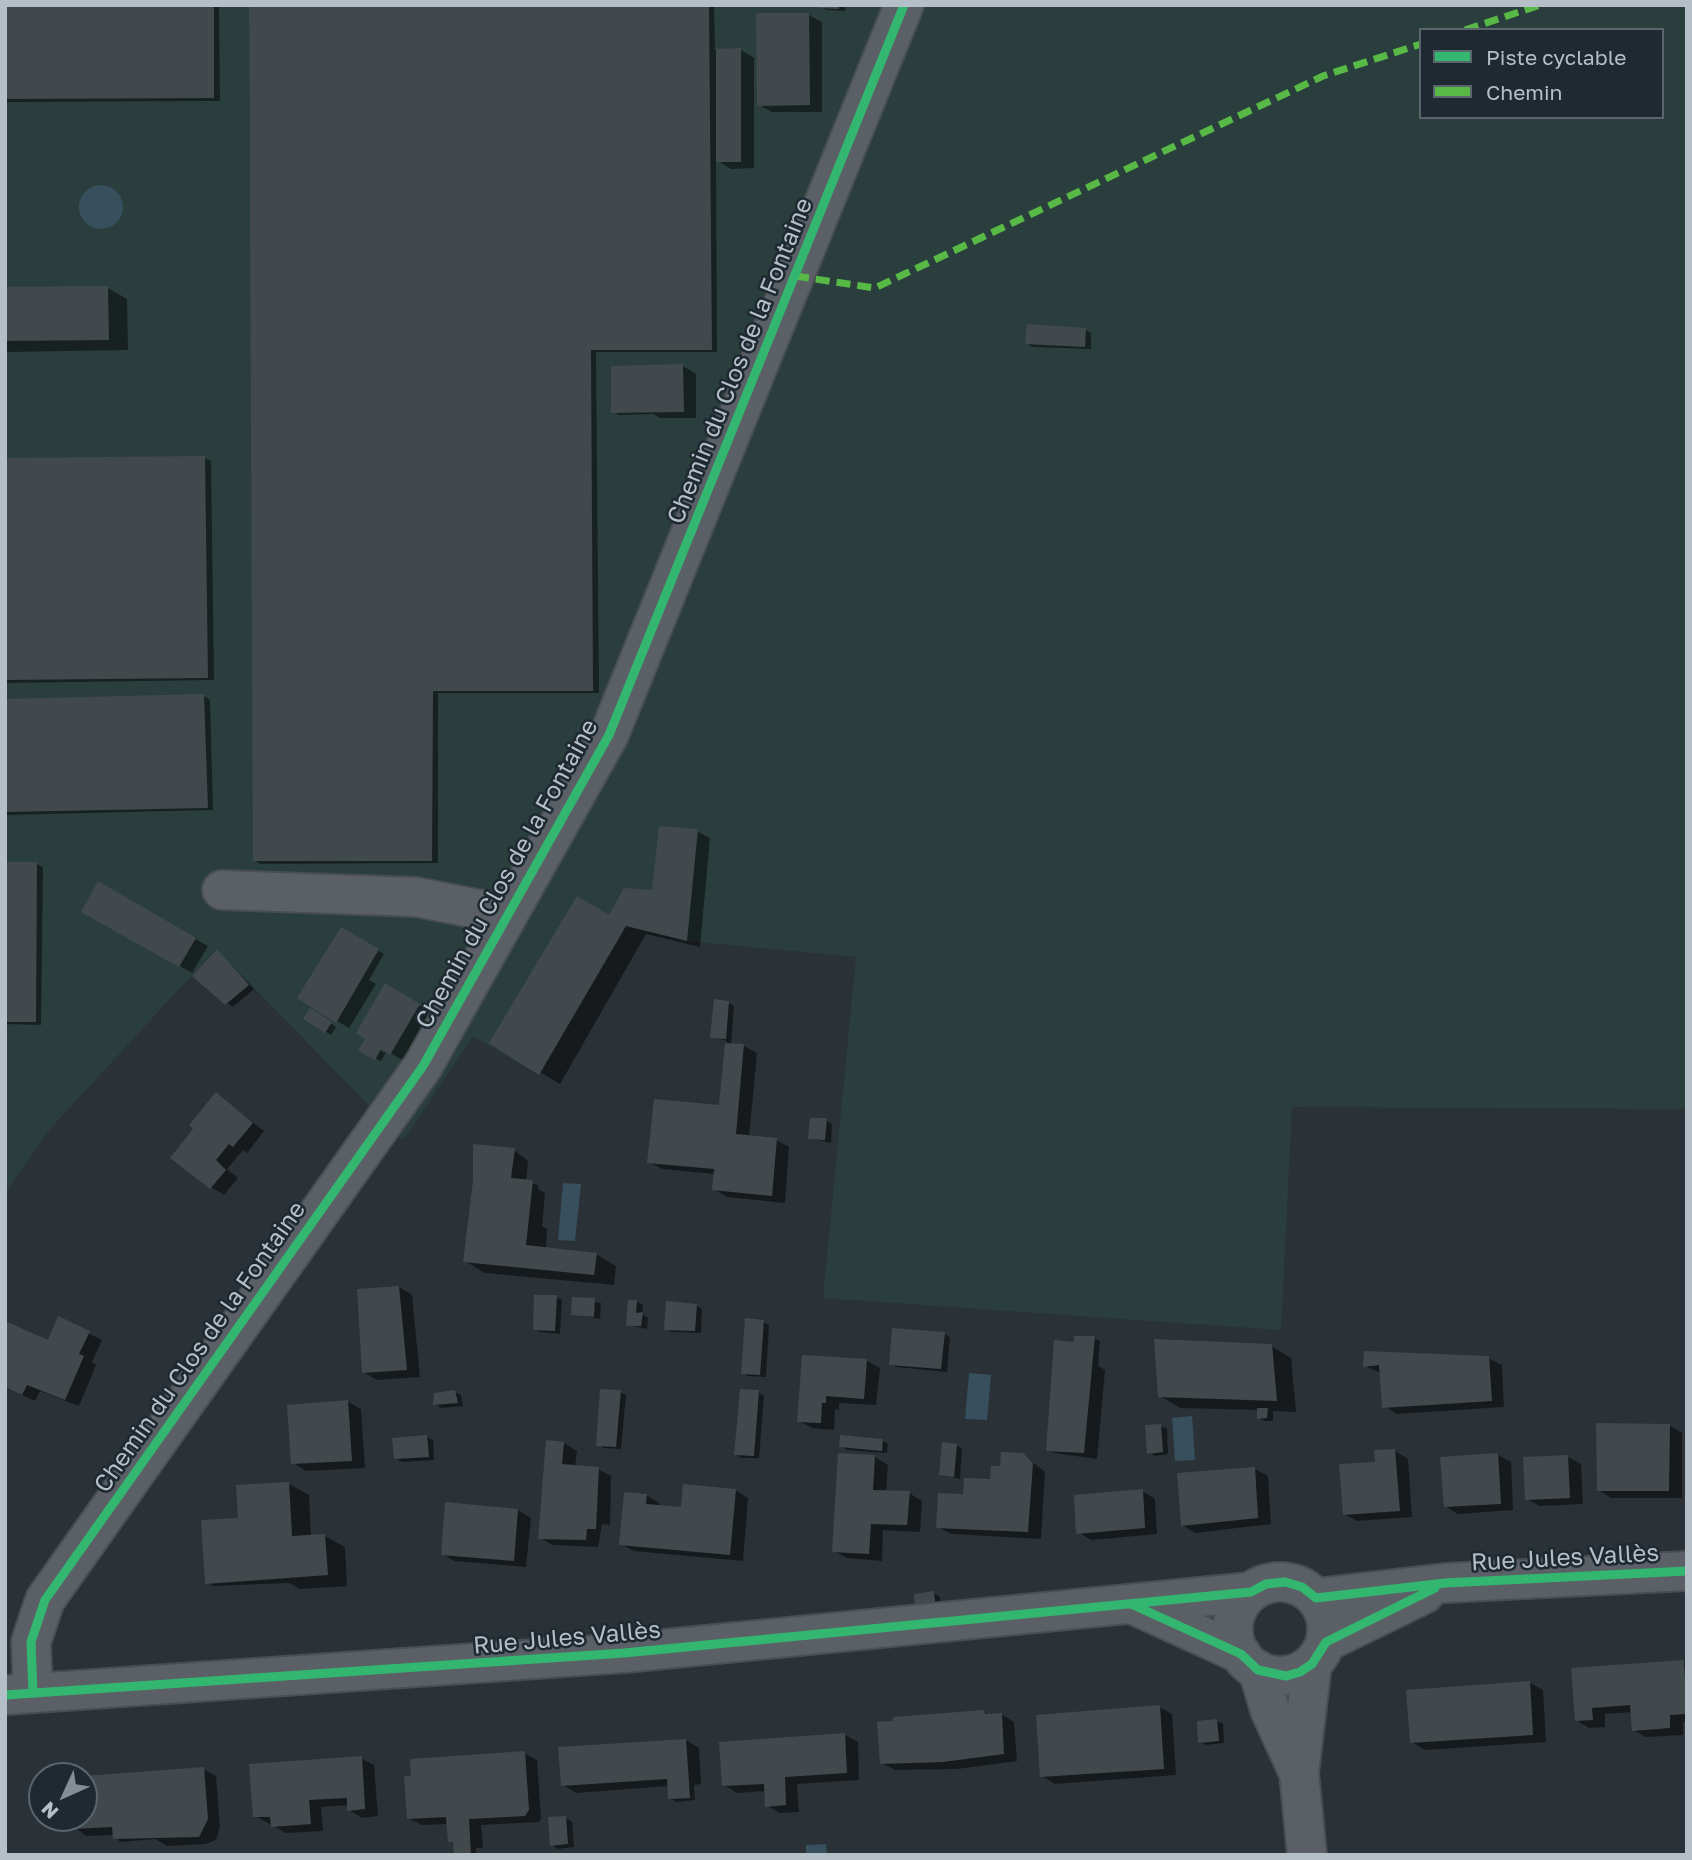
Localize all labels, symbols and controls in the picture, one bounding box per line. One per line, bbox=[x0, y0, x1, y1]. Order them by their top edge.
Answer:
legend bbox=[1419, 28, 1664, 119]
text: Piste cyclable bbox=[1486, 44, 1626, 70]
text: Chemin bbox=[1486, 79, 1563, 105]
street label: Chemin du Clos de la Fontaine bbox=[661, 194, 819, 528]
street label: Chemin du Clos de la Fontaine bbox=[410, 715, 604, 1033]
street label: Chemin du Clos de la Fontaine bbox=[88, 1196, 312, 1498]
street label: Rue Jules Vallès bbox=[1470, 1539, 1660, 1577]
street label: Rue Jules Vallès bbox=[472, 1615, 662, 1661]
north arrow bbox=[28, 1762, 98, 1832]
text: N bbox=[36, 1798, 62, 1824]

